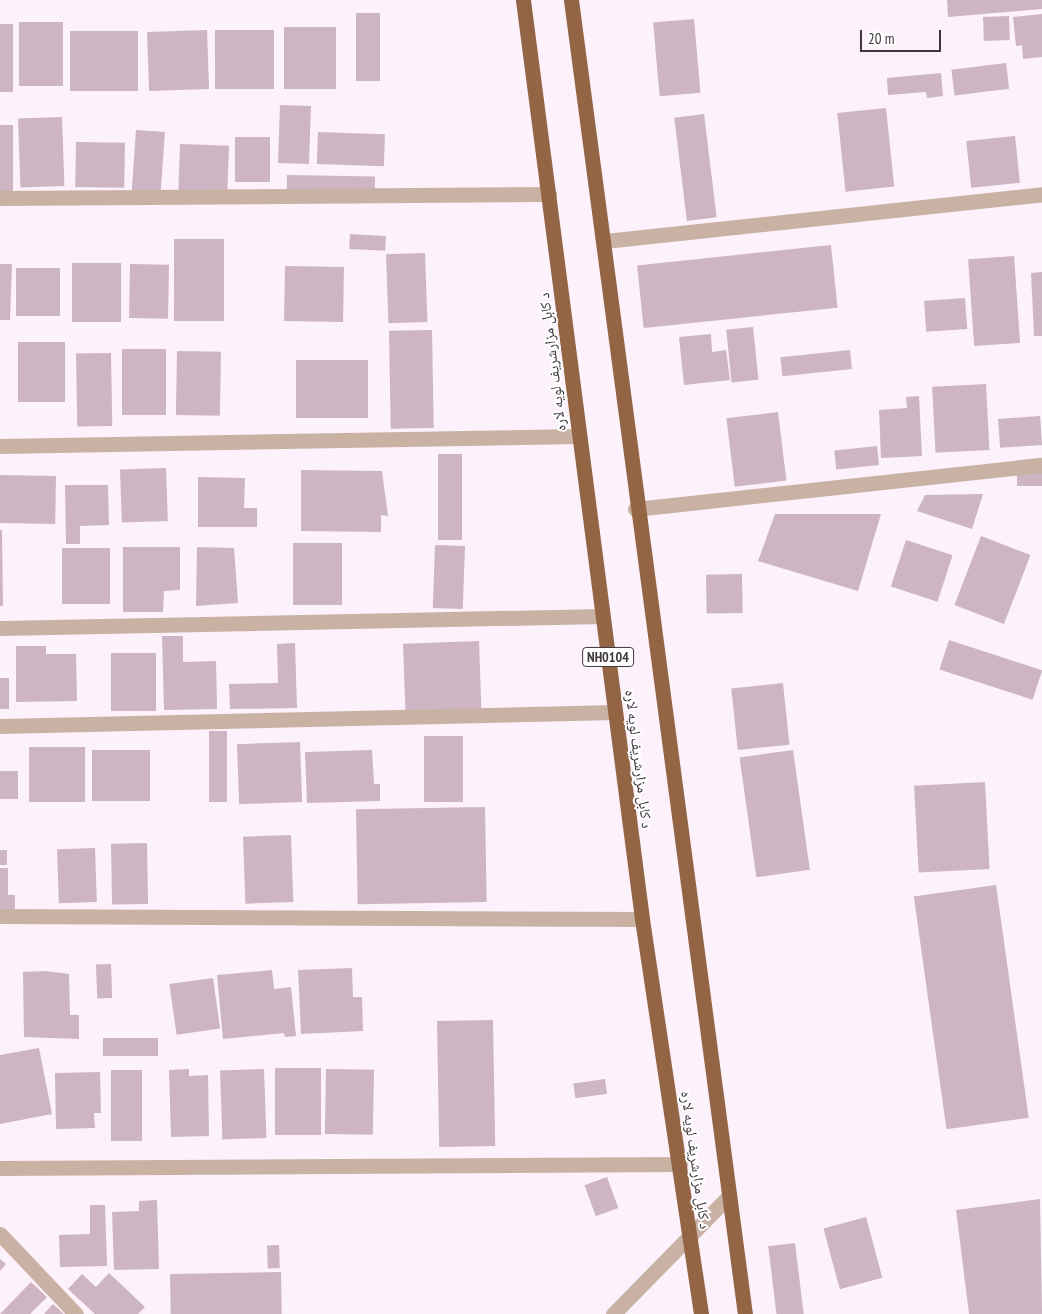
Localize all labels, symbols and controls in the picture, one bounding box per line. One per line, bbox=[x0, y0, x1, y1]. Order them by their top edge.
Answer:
scale bar bbox=[862, 20, 943, 52]
text: 20 m bbox=[868, 29, 894, 48]
street label: د کابل مزارشریف لویه لاره bbox=[535, 292, 569, 432]
road number: NH0104 bbox=[582, 646, 634, 669]
street label: د کابل مزارشریف لویه لاره bbox=[622, 689, 656, 829]
street label: د کابل مزارشریف لویه لاره bbox=[677, 1090, 715, 1230]

